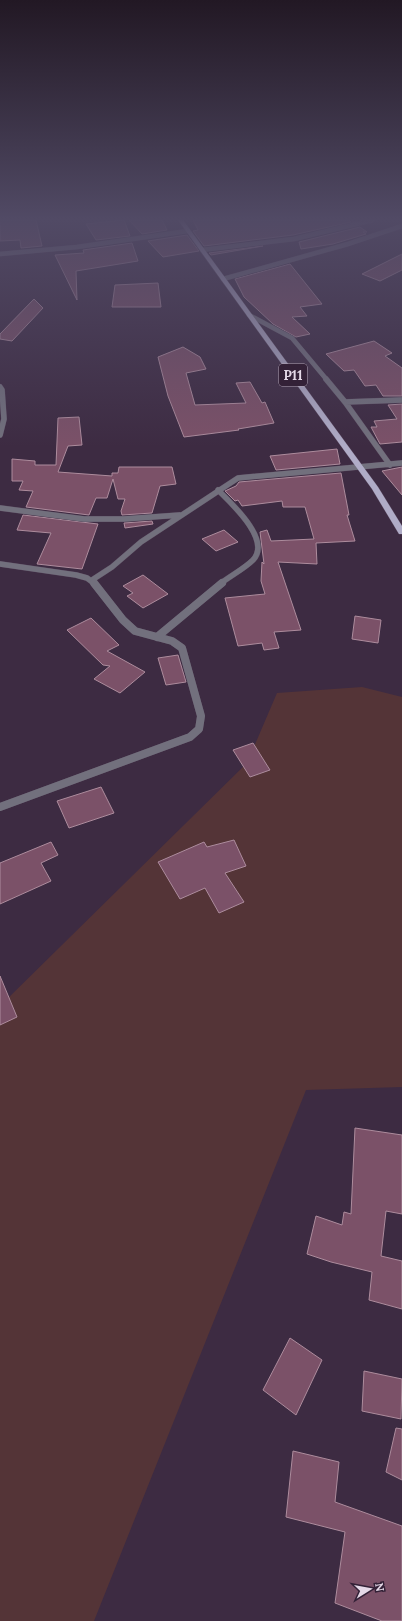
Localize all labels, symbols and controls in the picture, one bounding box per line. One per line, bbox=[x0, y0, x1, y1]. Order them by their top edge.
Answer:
road number: P11 bbox=[279, 364, 307, 386]
north arrow bbox=[350, 1569, 390, 1609]
text: N bbox=[372, 1582, 388, 1593]

